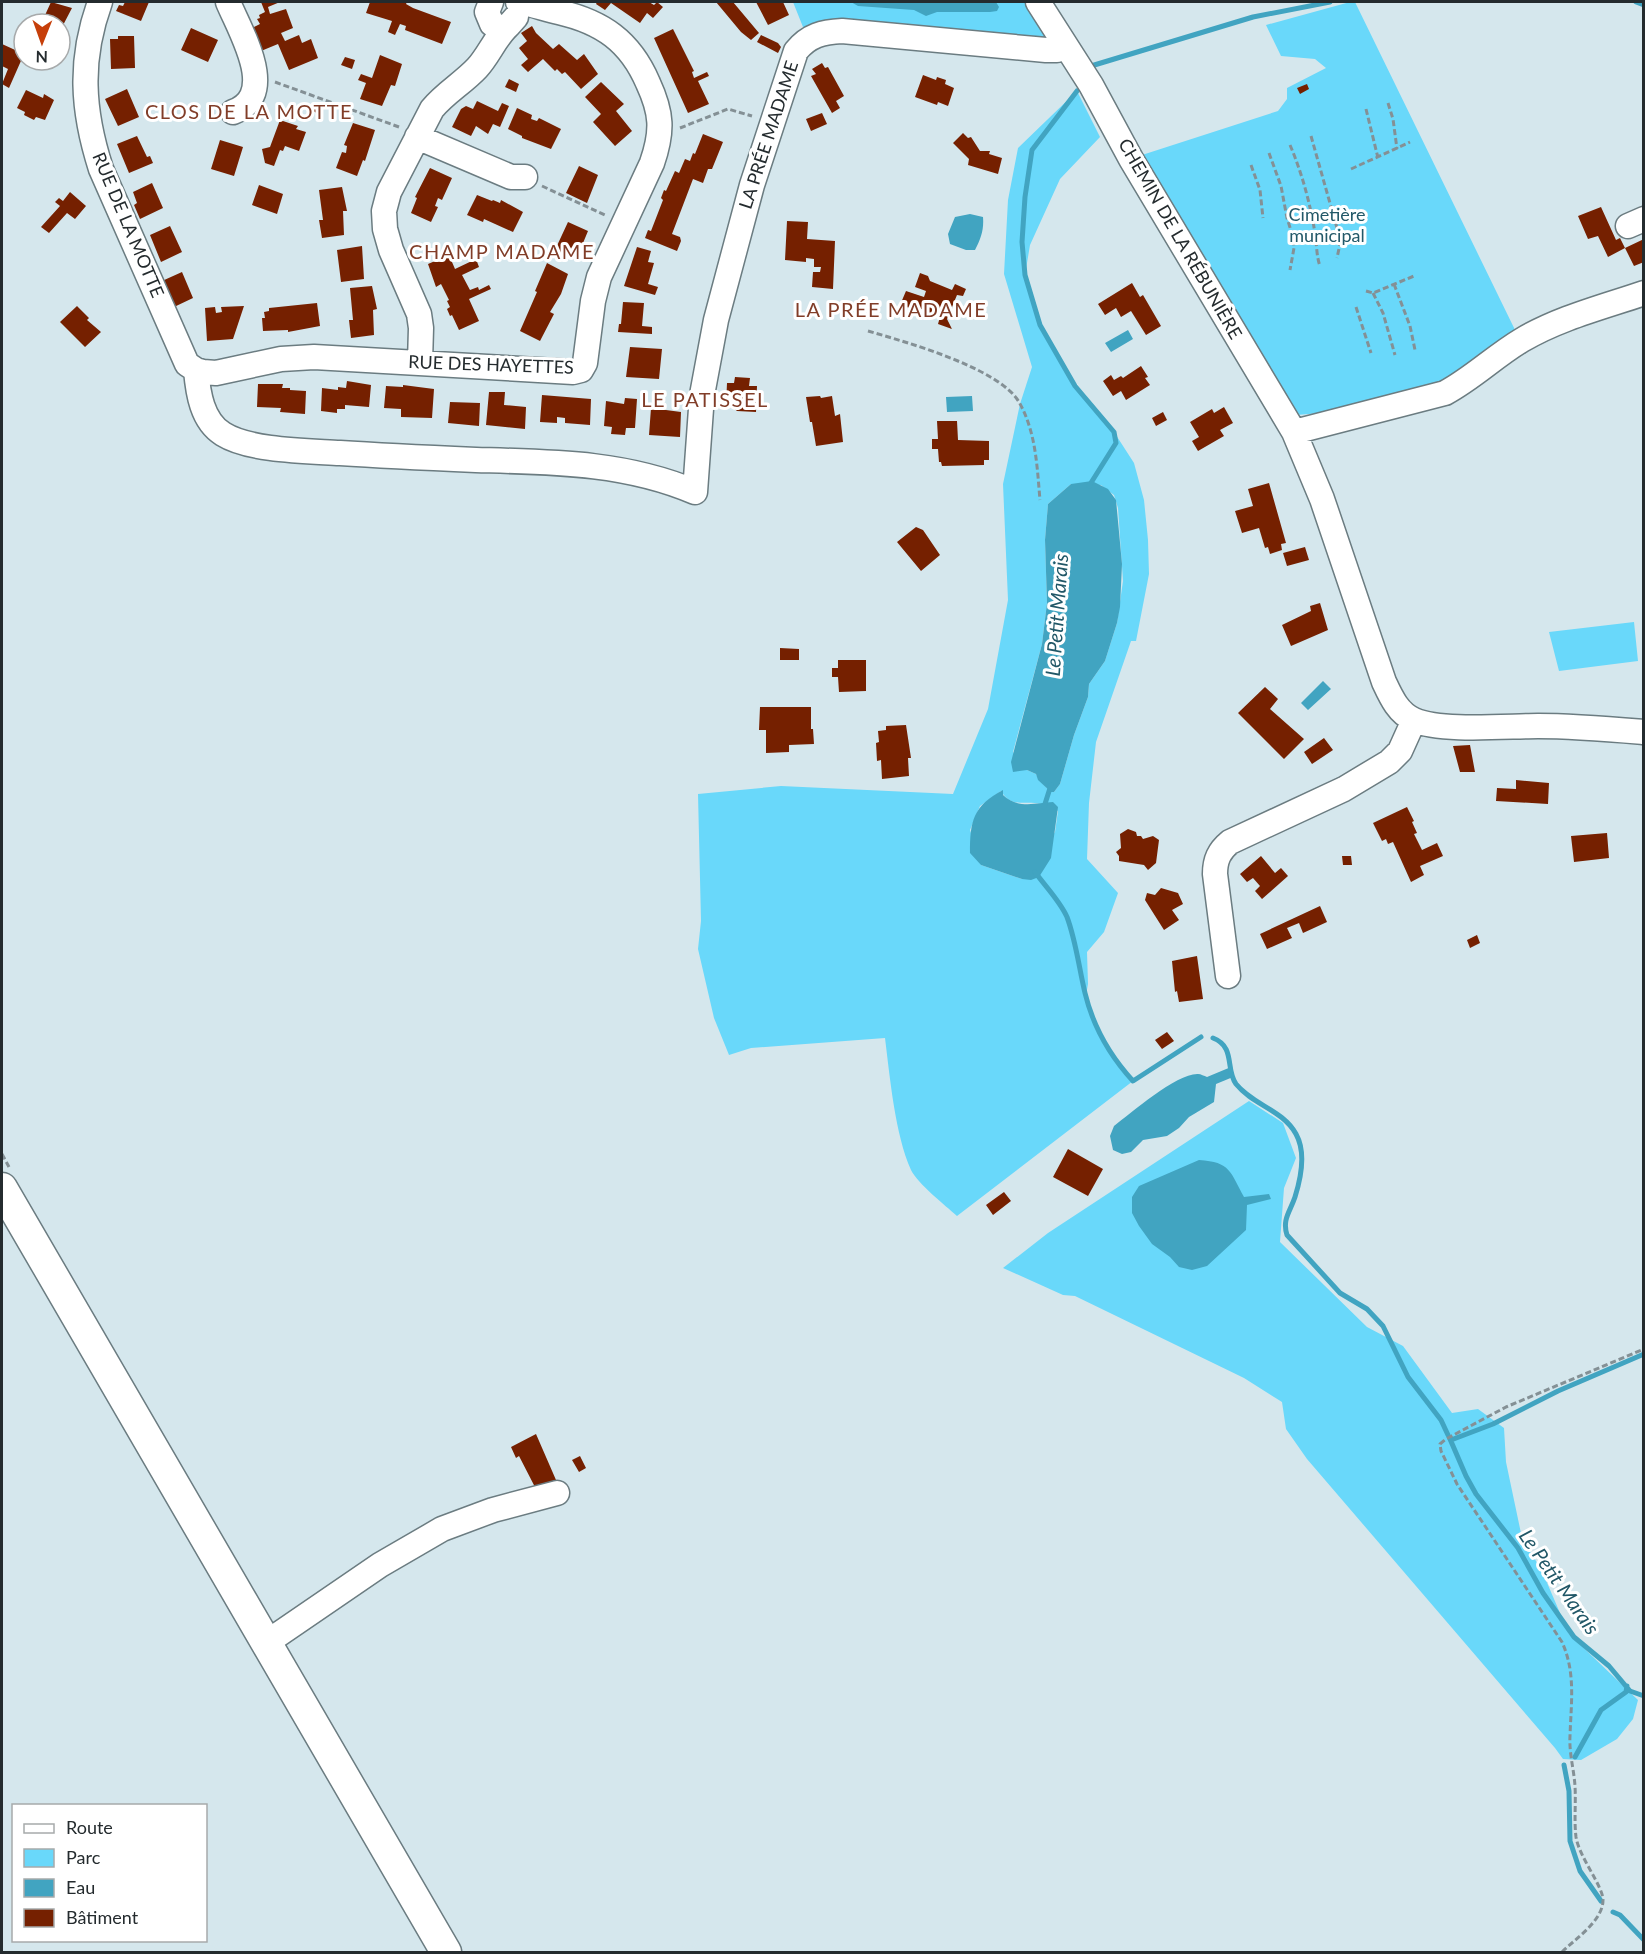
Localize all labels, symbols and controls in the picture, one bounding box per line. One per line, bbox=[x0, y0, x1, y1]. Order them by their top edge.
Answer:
north arrow bbox=[12, 12, 72, 72]
text: N bbox=[35, 48, 48, 67]
street label: LA PRÉE MADAME bbox=[734, 58, 802, 212]
district label: CLOS DE LA MOTTE bbox=[145, 99, 353, 123]
street label: CHEMIN DE LA RÉBUNIÈRE bbox=[1114, 134, 1247, 343]
street label: RUE DE LA MOTTE bbox=[88, 149, 169, 301]
park label: Cimetière municipal bbox=[1289, 203, 1365, 246]
district label: CHAMP MADAME bbox=[409, 239, 595, 263]
district label: LA PRÉE MADAME bbox=[795, 297, 987, 321]
street label: RUE DES HAYETTES bbox=[408, 350, 574, 378]
district label: LE PATISSEL bbox=[641, 387, 769, 411]
water label: Le Petit Marais bbox=[1040, 553, 1072, 677]
water label: Le Petit Marais bbox=[1515, 1524, 1605, 1639]
legend bbox=[12, 1804, 207, 1942]
text: Route bbox=[66, 1816, 113, 1838]
text: Parc bbox=[66, 1846, 101, 1868]
text: Eau bbox=[66, 1876, 95, 1898]
text: Bâtiment bbox=[66, 1906, 139, 1928]

